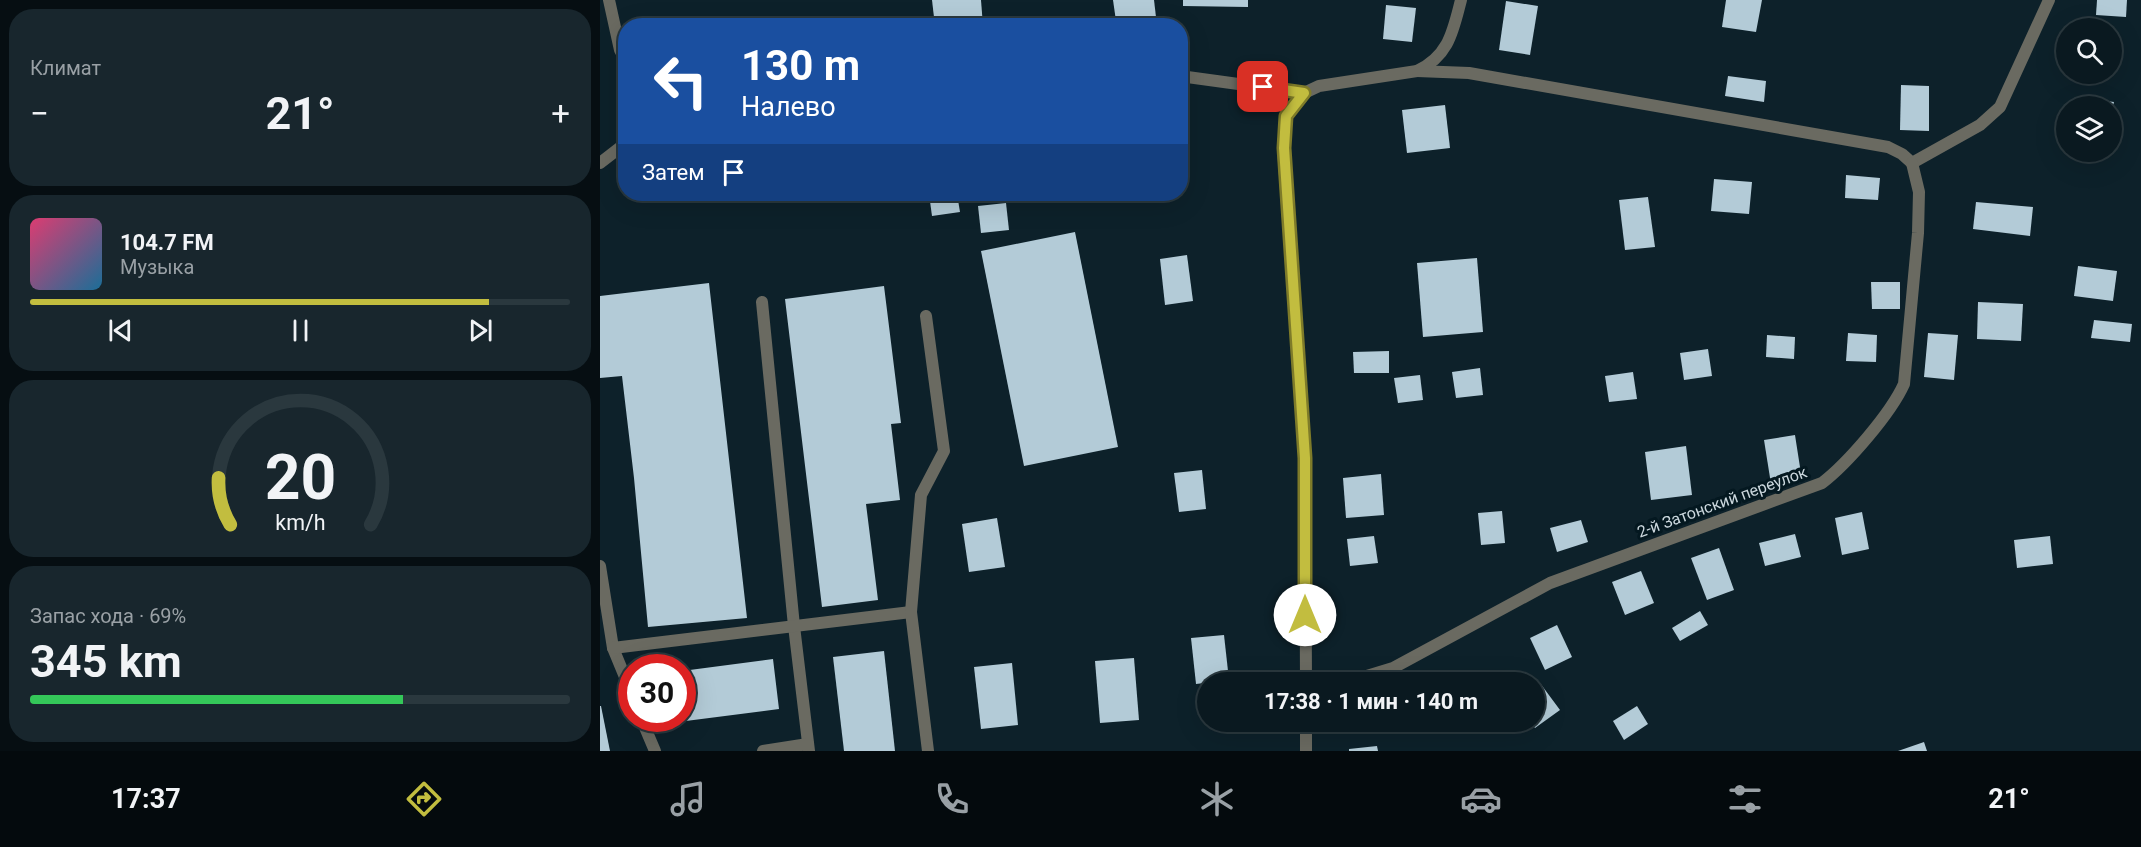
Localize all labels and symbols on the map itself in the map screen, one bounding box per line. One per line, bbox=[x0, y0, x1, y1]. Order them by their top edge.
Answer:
pin bbox=[1237, 61, 1288, 112]
street label: 2-й Затонский переулок bbox=[1635, 462, 1810, 542]
position arrow bbox=[1273, 583, 1337, 647]
speed limit sign: 30 bbox=[618, 654, 696, 732]

